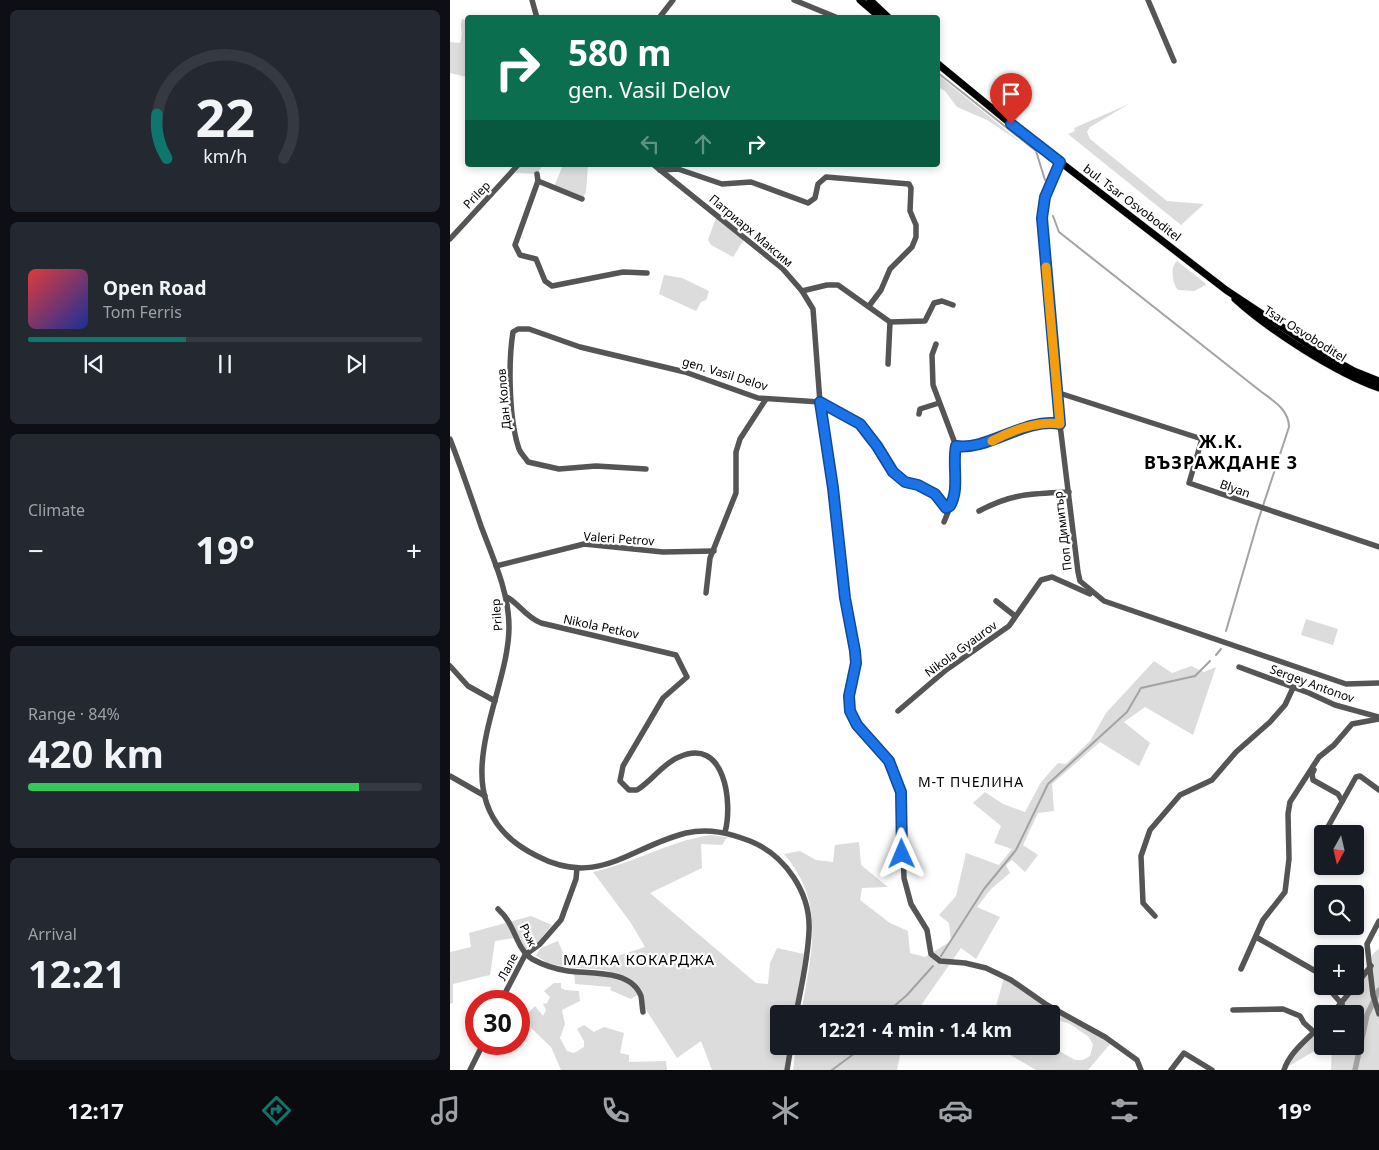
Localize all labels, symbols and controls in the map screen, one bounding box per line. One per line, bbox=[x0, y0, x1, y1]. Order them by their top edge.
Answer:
text: 580 m bbox=[568, 29, 671, 76]
icon: right bbox=[485, 35, 550, 100]
pin bbox=[990, 73, 1032, 124]
text: gen. Vasil Delov bbox=[568, 74, 730, 104]
icon: arrive bbox=[997, 80, 1025, 108]
text: 22 bbox=[195, 81, 255, 152]
icon: left bbox=[636, 130, 664, 158]
icon: ahead bbox=[689, 130, 717, 158]
icon: right bbox=[742, 130, 770, 158]
text: km/h bbox=[203, 144, 247, 168]
street label: bul. Tsar Osvoboditel bbox=[1080, 160, 1185, 245]
street label: Prilep bbox=[459, 177, 494, 212]
street label: Патриарх Максим bbox=[706, 190, 797, 271]
text: Open Road bbox=[103, 275, 206, 301]
text: Tom Ferris bbox=[103, 301, 182, 323]
street label: Tsar Osvoboditel bbox=[1261, 301, 1350, 366]
icon: previous bbox=[80, 350, 108, 378]
icon: pause bbox=[211, 350, 239, 378]
icon: next bbox=[342, 350, 370, 378]
street label: gen. Vasil Delov bbox=[680, 352, 771, 395]
street label: Дан Колов bbox=[492, 368, 515, 430]
district label: Ж.К. ВЪЗРАЖДАНЕ 3 bbox=[1144, 429, 1298, 474]
street label: Blyan bbox=[1218, 475, 1253, 502]
street label: Поп Димитър bbox=[1049, 491, 1076, 572]
text: Climate bbox=[28, 499, 85, 521]
text: 19° bbox=[195, 523, 255, 575]
street label: Valeri Petrov bbox=[583, 528, 656, 550]
text: − bbox=[28, 531, 44, 569]
text: + bbox=[406, 531, 422, 569]
street label: Prilep bbox=[487, 598, 506, 632]
street label: Nikola Petkov bbox=[562, 610, 641, 643]
street label: Nikola Gyaurov bbox=[921, 616, 1001, 681]
street label: Sergey Antonov bbox=[1268, 660, 1358, 707]
text: Range · 84% bbox=[28, 703, 120, 725]
text: 420 km bbox=[28, 727, 164, 779]
district label: М-Т ПЧЕЛИНА bbox=[918, 772, 1024, 791]
north arrow bbox=[1314, 825, 1364, 875]
map controls bbox=[1314, 825, 1364, 1055]
position arrow bbox=[875, 827, 927, 879]
button: search bbox=[1314, 885, 1364, 935]
street label: Ръж bbox=[516, 920, 542, 950]
text: Arrival bbox=[28, 923, 77, 945]
button: + bbox=[1314, 945, 1364, 995]
text: 12:21 bbox=[28, 947, 126, 999]
district label: МАЛКА КОКАРДЖА bbox=[563, 949, 715, 969]
street label: Лале bbox=[493, 950, 522, 983]
speed limit sign: 30 bbox=[465, 990, 530, 1055]
button: − bbox=[1314, 1005, 1364, 1055]
text: 12:21 · 4 min · 1.4 km bbox=[818, 1017, 1012, 1043]
icon: directions bbox=[259, 1093, 294, 1128]
icon: music bbox=[428, 1093, 463, 1128]
icon: phone bbox=[598, 1093, 633, 1128]
icon: climate bbox=[768, 1093, 803, 1128]
icon: car bbox=[938, 1093, 973, 1128]
icon: filters bbox=[1107, 1093, 1142, 1128]
text: 12:17 bbox=[67, 1095, 124, 1125]
text: 19° bbox=[1277, 1095, 1312, 1125]

